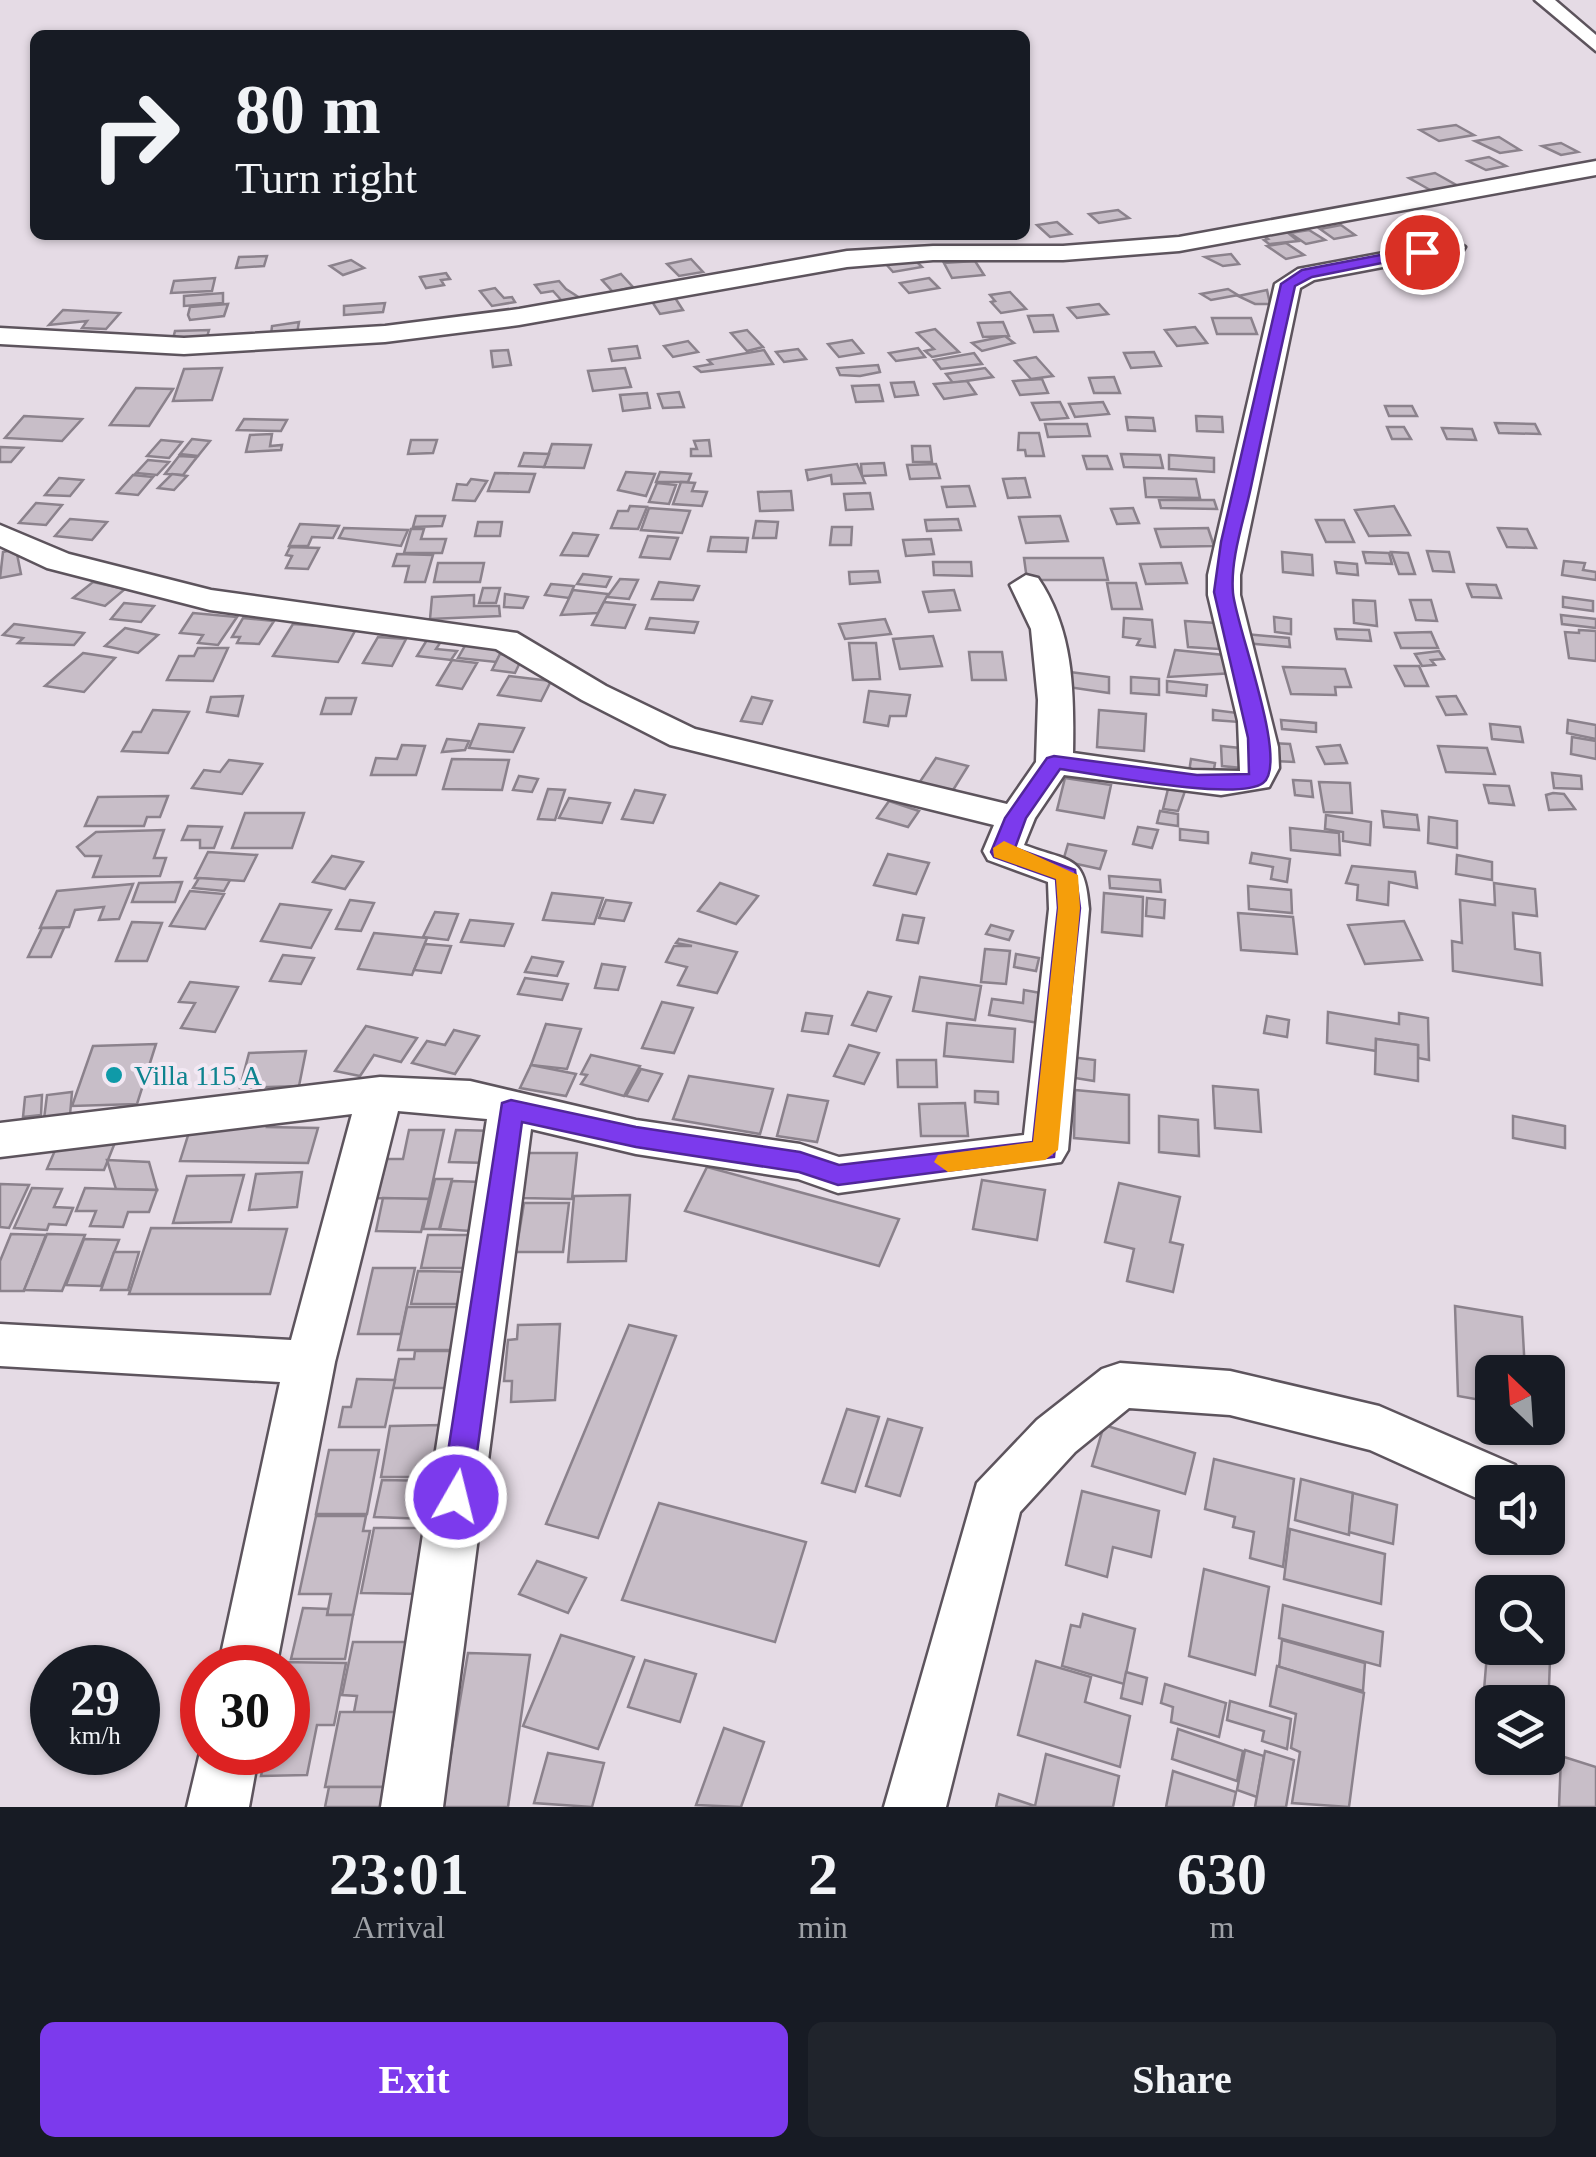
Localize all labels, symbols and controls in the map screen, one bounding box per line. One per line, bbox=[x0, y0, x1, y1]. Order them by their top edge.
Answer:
icon: right bbox=[70, 70, 200, 200]
text: 80 m bbox=[235, 71, 381, 148]
text: Turn right bbox=[235, 153, 417, 203]
pin bbox=[1380, 210, 1465, 295]
icon: arrive bbox=[1395, 225, 1450, 280]
place label: Villa 115 A bbox=[134, 1060, 263, 1091]
marker: Villa 115 A bbox=[103, 1064, 125, 1086]
north arrow bbox=[1475, 1355, 1565, 1445]
map controls bbox=[1475, 1355, 1565, 1775]
position arrow bbox=[404, 1445, 508, 1549]
button: sound bbox=[1475, 1465, 1565, 1555]
button: search bbox=[1475, 1575, 1565, 1665]
speed limit sign: 30 bbox=[180, 1645, 310, 1775]
text: 29 bbox=[70, 1670, 120, 1726]
button: layers bbox=[1475, 1685, 1565, 1775]
text: km/h bbox=[69, 1722, 121, 1749]
text: 23:01 bbox=[329, 1841, 469, 1907]
text: 2 bbox=[808, 1841, 838, 1907]
text: 630 bbox=[1177, 1841, 1267, 1907]
text: Arrival bbox=[353, 1909, 445, 1945]
text: min bbox=[798, 1909, 848, 1945]
text: m bbox=[1209, 1909, 1234, 1945]
button: Exit bbox=[40, 2022, 788, 2137]
button: Share bbox=[808, 2022, 1556, 2137]

